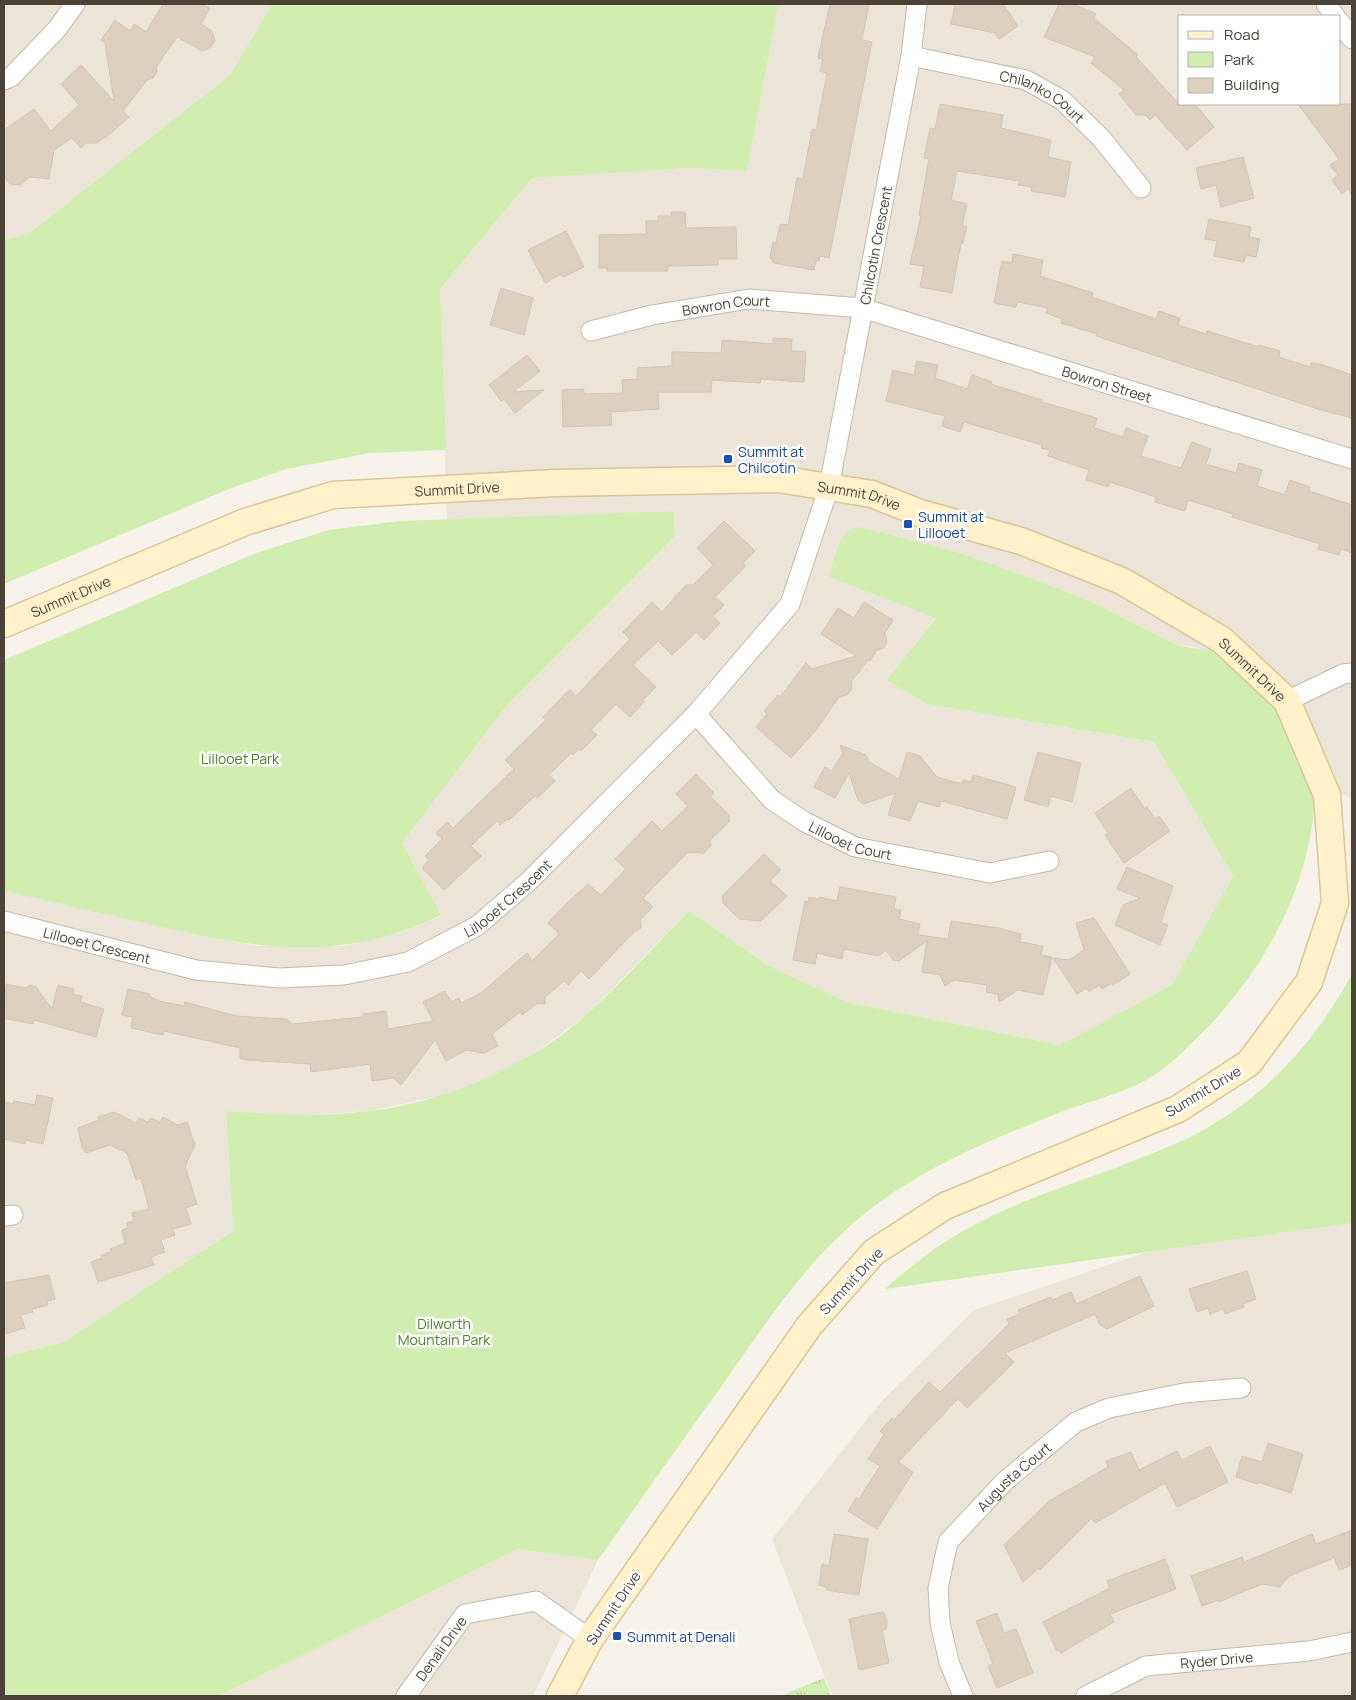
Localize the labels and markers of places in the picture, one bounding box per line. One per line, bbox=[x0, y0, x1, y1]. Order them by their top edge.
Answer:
place label: Summit at Chilcotin bbox=[738, 442, 804, 477]
marker: Summit at Chilcotin bbox=[722, 453, 734, 465]
place label: Summit at Lillooet bbox=[918, 507, 984, 542]
marker: Summit at Lillooet bbox=[902, 518, 914, 530]
place label: Summit at Denali bbox=[627, 1627, 736, 1646]
marker: Summit at Denali bbox=[611, 1630, 623, 1642]

